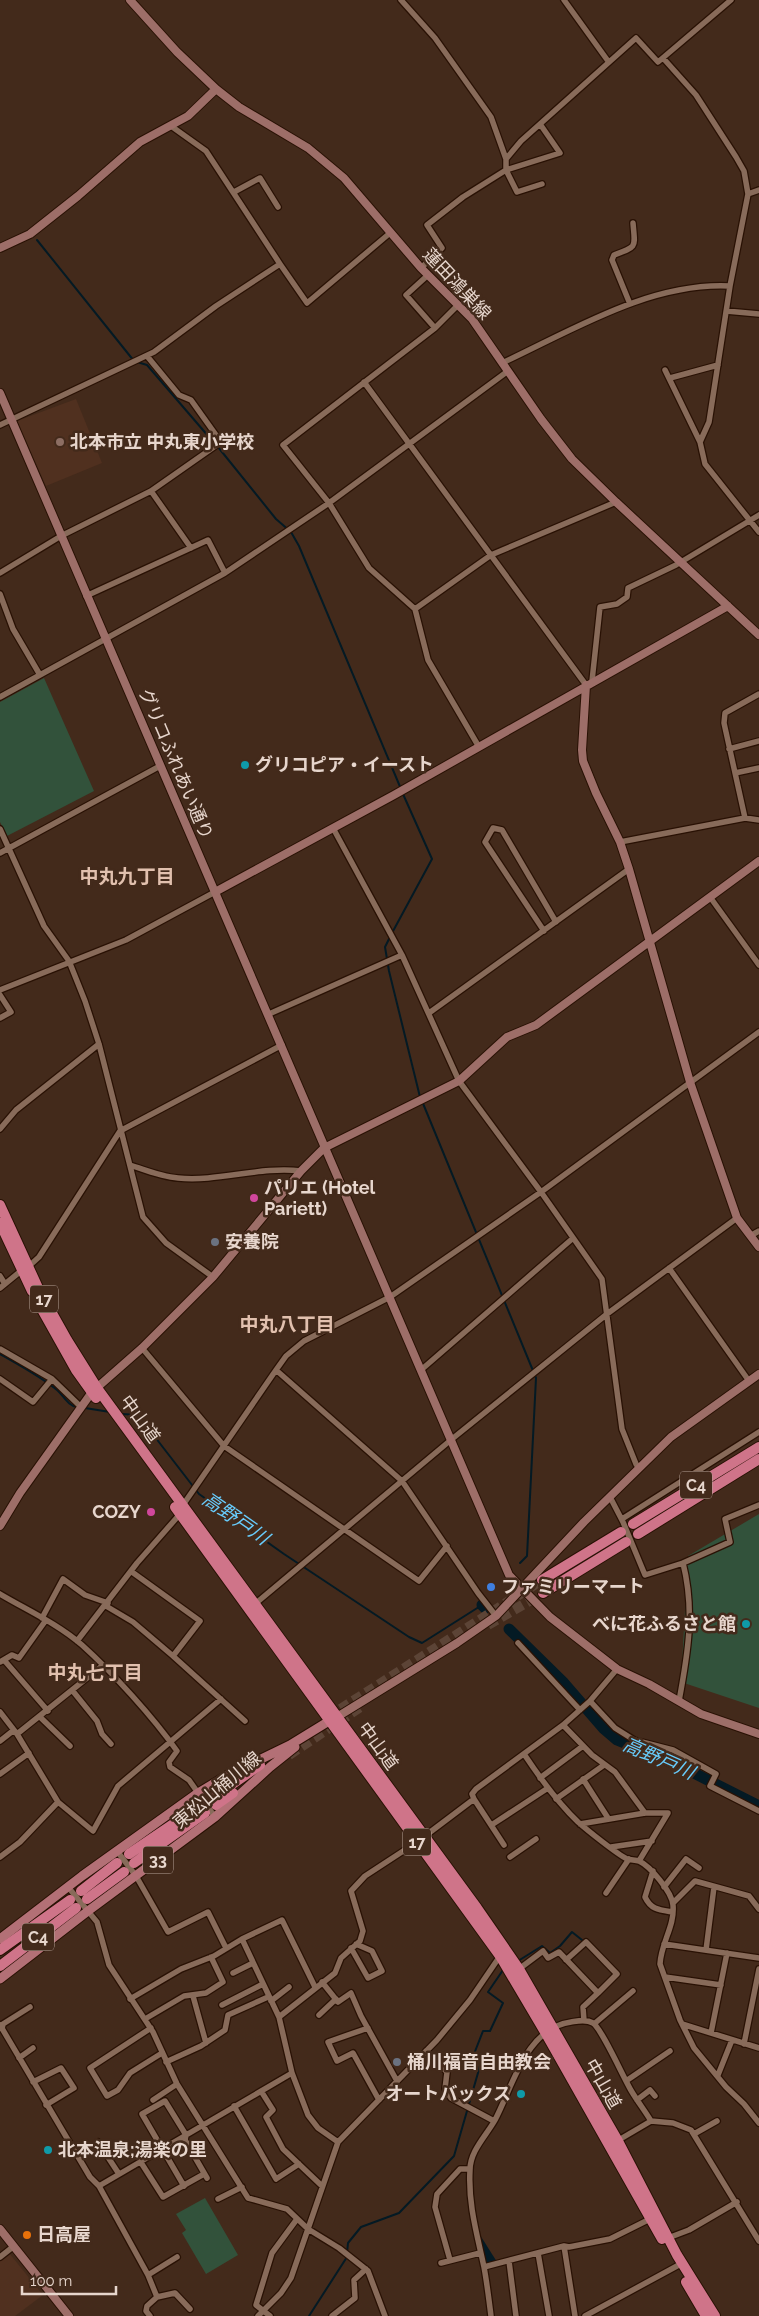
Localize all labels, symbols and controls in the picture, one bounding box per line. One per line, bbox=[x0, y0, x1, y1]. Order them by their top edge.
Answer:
street label: 蓮田鴻巣線 bbox=[419, 244, 496, 324]
place label: 北本市立 中丸東小学校 bbox=[70, 431, 254, 452]
marker: 北本市立 中丸東小学校 bbox=[54, 436, 66, 448]
street label: グリコふれあい通り bbox=[135, 685, 218, 842]
place label: グリコピア・イースト bbox=[255, 754, 434, 775]
marker: グリコピア・イースト bbox=[239, 759, 251, 771]
district label: 中丸九丁目 bbox=[79, 865, 175, 887]
place label: パリエ (Hotel Pariett) bbox=[264, 1177, 375, 1219]
marker: パリエ (Hotel Pariett) bbox=[248, 1192, 260, 1204]
place label: 安養院 bbox=[225, 1231, 279, 1252]
marker: 安養院 bbox=[209, 1236, 221, 1248]
road number: 17 bbox=[30, 1286, 58, 1312]
district label: 中丸八丁目 bbox=[239, 1313, 335, 1335]
street label: 中山道 bbox=[116, 1391, 165, 1447]
road number: C4 bbox=[680, 1472, 712, 1498]
water label: 高野戸川 bbox=[199, 1487, 275, 1550]
place label: COZY bbox=[92, 1501, 141, 1522]
marker: COZY bbox=[145, 1506, 157, 1518]
place label: ファミリーマート bbox=[501, 1576, 645, 1597]
marker: ファミリーマート bbox=[485, 1581, 497, 1593]
place label: べに花ふるさと館 bbox=[592, 1613, 736, 1634]
marker: べに花ふるさと館 bbox=[740, 1618, 752, 1630]
district label: 中丸七丁目 bbox=[47, 1661, 143, 1683]
street label: 中山道 bbox=[354, 1718, 403, 1774]
water label: 高野戸川 bbox=[620, 1732, 700, 1784]
street label: 東松山桶川線 bbox=[169, 1747, 265, 1832]
road number: 17 bbox=[403, 1828, 431, 1855]
road number: 33 bbox=[143, 1846, 173, 1874]
road number: C4 bbox=[22, 1924, 54, 1950]
place label: 桶川福音自由教会 bbox=[407, 2051, 551, 2072]
street label: 中山道 bbox=[581, 2055, 626, 2112]
marker: 桶川福音自由教会 bbox=[391, 2056, 403, 2068]
place label: オートバックス bbox=[386, 2083, 511, 2104]
marker: オートバックス bbox=[515, 2088, 527, 2100]
place label: 北本温泉;湯楽の里 bbox=[58, 2139, 207, 2160]
marker: 北本温泉;湯楽の里 bbox=[42, 2144, 54, 2156]
place label: 日高屋 bbox=[37, 2224, 91, 2245]
marker: 日高屋 bbox=[21, 2229, 33, 2241]
scale bar bbox=[22, 2264, 116, 2296]
text: 100 m bbox=[30, 2272, 72, 2290]

